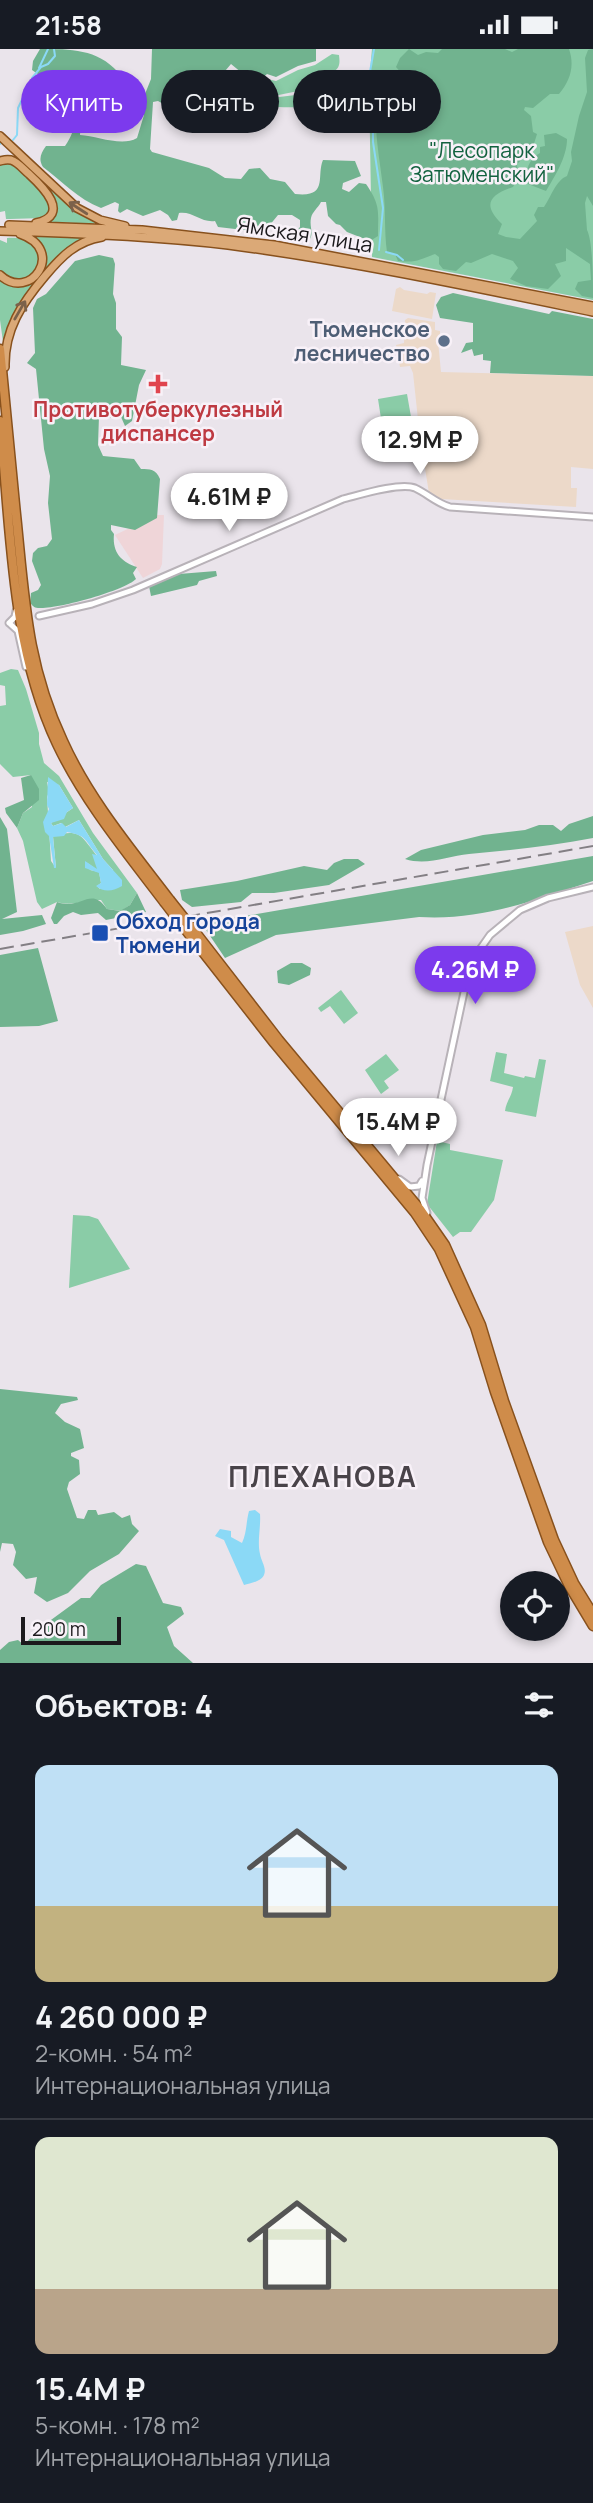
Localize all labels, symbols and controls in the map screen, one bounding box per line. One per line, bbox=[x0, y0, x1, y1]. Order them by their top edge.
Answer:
text: 21:58 bbox=[35, 7, 102, 43]
chip: Купить bbox=[21, 70, 147, 133]
chip: Снять bbox=[161, 70, 279, 133]
chip: Фильтры bbox=[293, 70, 441, 133]
park label: "Лесопарк Затюменский" bbox=[410, 136, 554, 188]
one-way arrow bbox=[69, 201, 89, 215]
street label: Ямская улица bbox=[235, 209, 375, 259]
one-way arrow bbox=[13, 300, 27, 320]
place label: Тюменское лесничество bbox=[294, 315, 430, 367]
marker: Тюменское лесничество bbox=[436, 333, 452, 349]
marker: Противотуберкулезный диспансер bbox=[148, 374, 168, 394]
place label: Противотуберкулезный диспансер bbox=[33, 395, 283, 447]
pin: 12.9M ₽ bbox=[355, 417, 485, 476]
text: 12.9M ₽ bbox=[377, 423, 463, 455]
pin: 4.61M ₽ bbox=[164, 473, 294, 533]
text: 4.61M ₽ bbox=[187, 480, 271, 512]
place label: Обход города Тюмени bbox=[116, 907, 260, 959]
marker: Обход города Тюмени bbox=[90, 923, 110, 943]
pin: 4.26M ₽ bbox=[410, 947, 540, 1006]
text: 4.26M ₽ bbox=[431, 953, 519, 985]
pin: 15.4M ₽ bbox=[333, 1099, 463, 1158]
text: 15.4M ₽ bbox=[356, 1105, 440, 1137]
district label: ПЛЕХАНОВА bbox=[228, 1457, 418, 1495]
map controls bbox=[500, 1571, 570, 1641]
button: locate bbox=[500, 1571, 570, 1641]
scale bar bbox=[21, 1614, 121, 1646]
text: 200 m bbox=[32, 1616, 86, 1642]
text: Объектов: 4 bbox=[35, 1685, 213, 1726]
icon: filters bbox=[520, 1686, 558, 1724]
icon: home bbox=[234, 1810, 360, 1936]
text: 4 260 000 ₽ bbox=[35, 1996, 207, 2037]
text: 2-комн. · 54 m² bbox=[35, 2037, 192, 2069]
text: Интернациональная улица bbox=[35, 2069, 331, 2101]
icon: home bbox=[234, 2182, 360, 2308]
text: 15.4M ₽ bbox=[35, 2368, 145, 2409]
text: 5-комн. · 178 m² bbox=[35, 2409, 200, 2441]
text: Интернациональная улица bbox=[35, 2441, 331, 2473]

